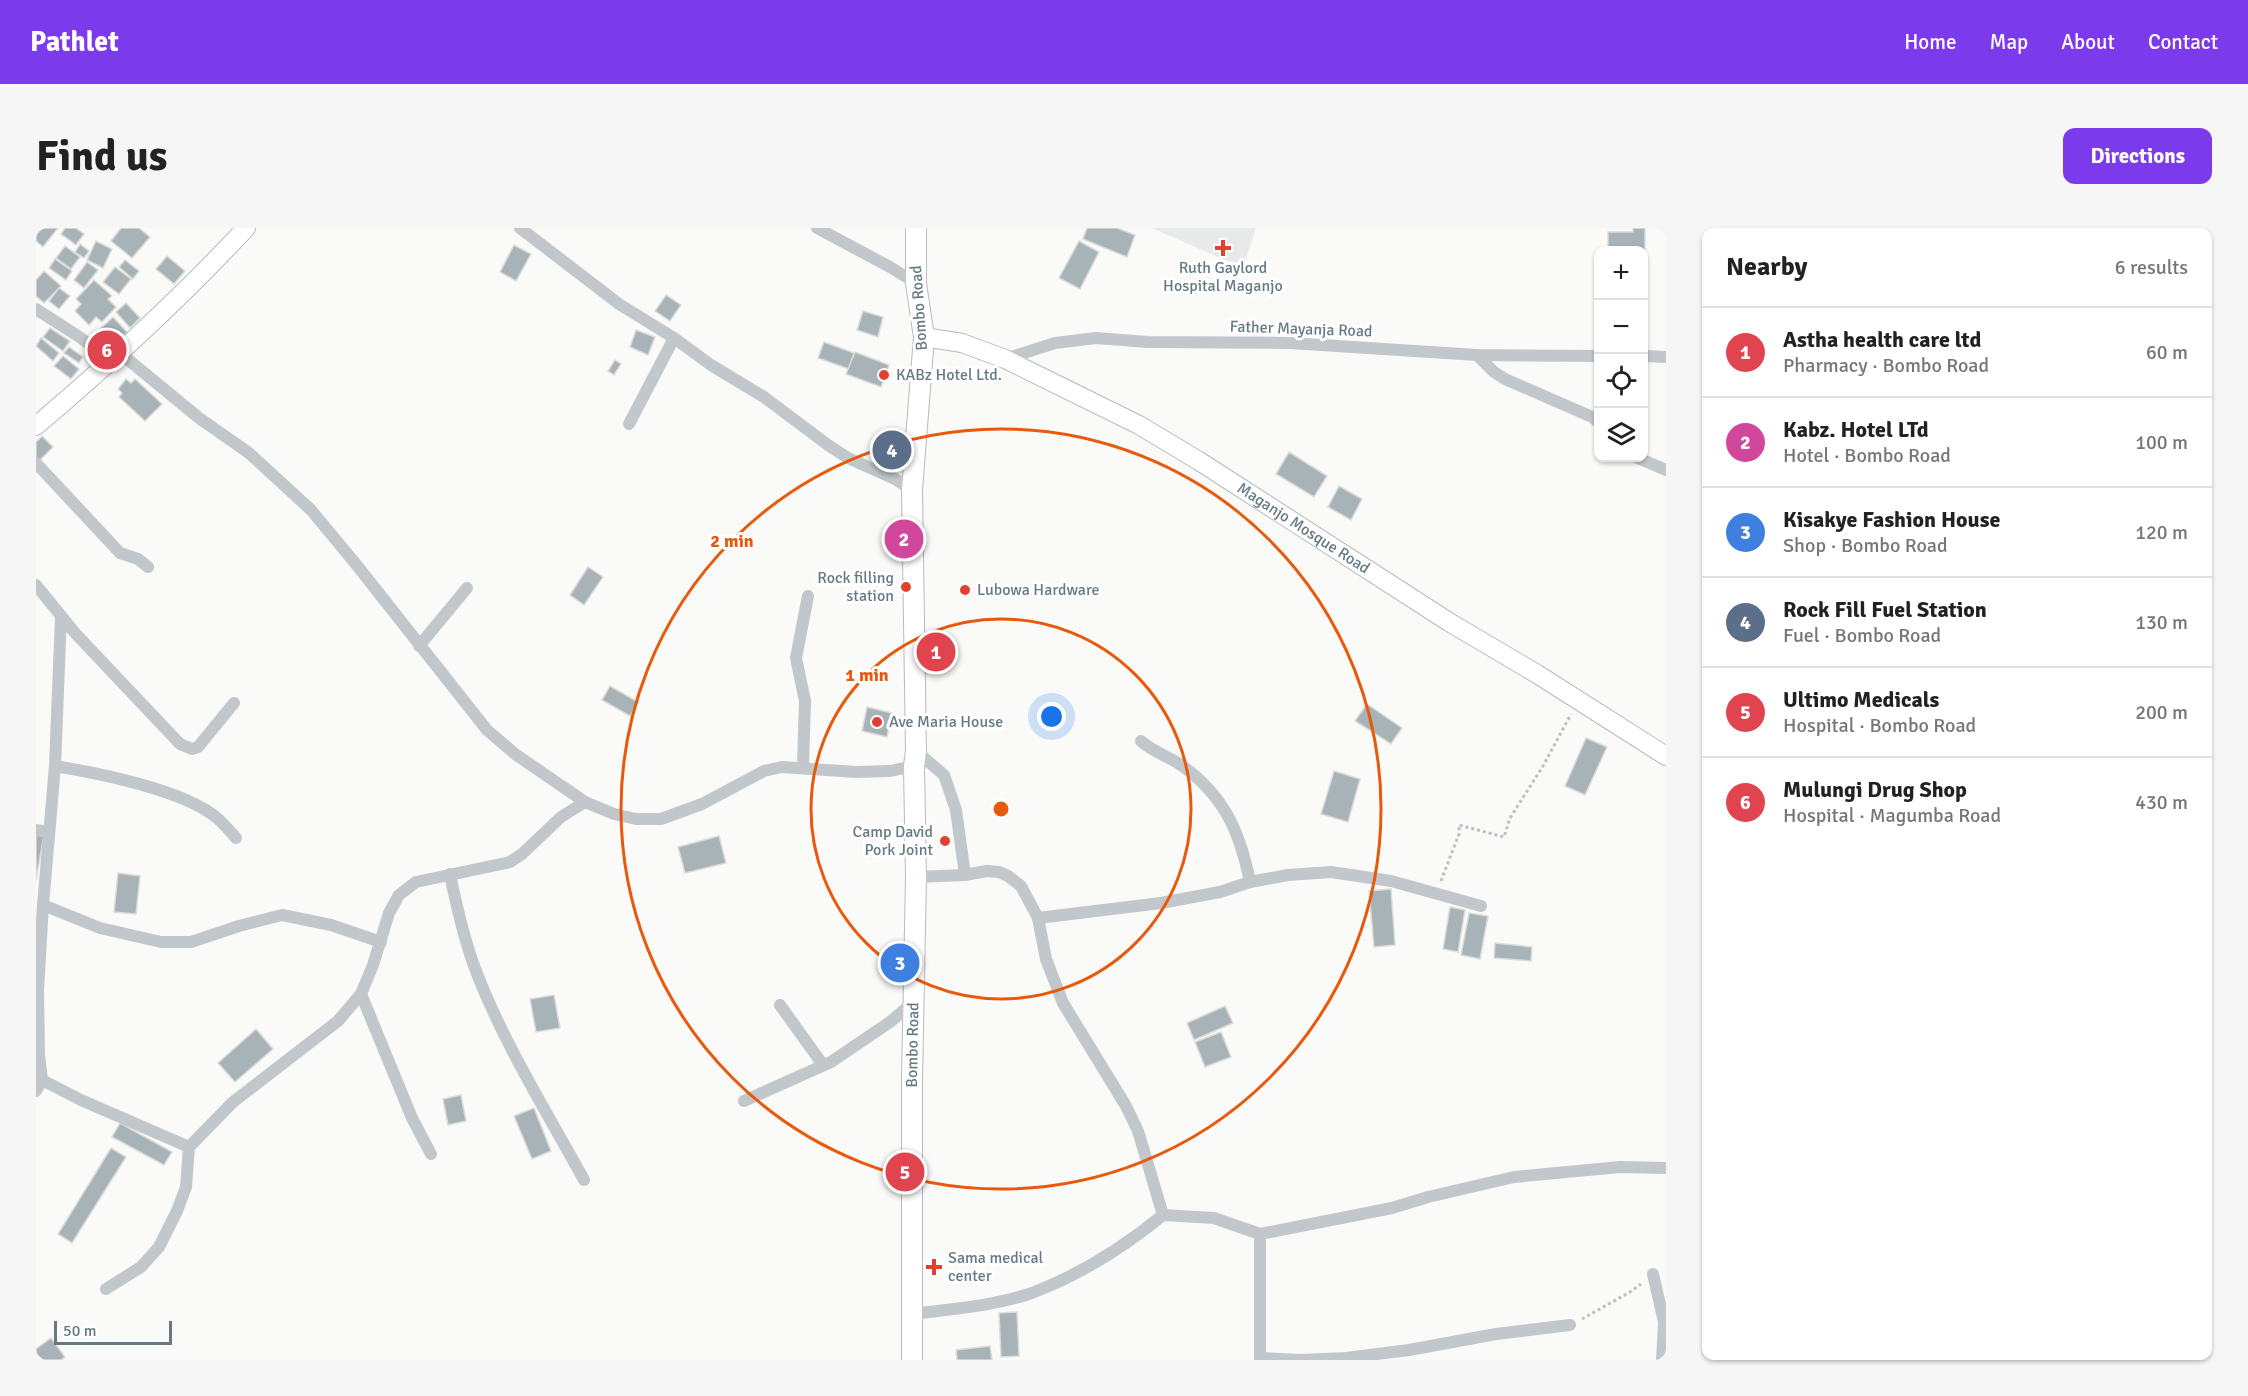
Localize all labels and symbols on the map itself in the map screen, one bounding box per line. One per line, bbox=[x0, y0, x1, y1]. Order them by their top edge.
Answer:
marker: Ruth Gaylord Hospital Maganjo bbox=[1214, 239, 1232, 257]
place label: Ruth Gaylord Hospital Maganjo bbox=[1163, 258, 1283, 296]
street label: Bombo Road bbox=[906, 265, 932, 351]
street label: Father Mayanja Road bbox=[1229, 317, 1373, 341]
pin: 6 bbox=[88, 328, 126, 372]
place label: KABz Hotel Ltd. bbox=[896, 365, 1002, 385]
marker: KABz Hotel Ltd. bbox=[877, 368, 891, 382]
pin: 4 bbox=[872, 428, 912, 472]
street label: Maganjo Mosque Road bbox=[1233, 478, 1374, 578]
pin: 2 bbox=[884, 516, 924, 562]
text: 2 min bbox=[710, 530, 754, 552]
place label: Rock filling station bbox=[817, 568, 894, 606]
marker: Rock filling station bbox=[899, 580, 913, 594]
place label: Lubowa Hardware bbox=[977, 580, 1100, 600]
marker: Lubowa Hardware bbox=[958, 583, 972, 597]
pin: 1 bbox=[916, 630, 956, 674]
text: 1 min bbox=[845, 664, 889, 686]
your location bbox=[1037, 702, 1066, 731]
place label: Ave Maria House bbox=[889, 712, 1003, 732]
marker: Ave Maria House bbox=[870, 715, 884, 729]
centre of rings bbox=[991, 799, 1011, 819]
place label: Camp David Pork Joint bbox=[853, 822, 933, 860]
marker: Camp David Pork Joint bbox=[938, 834, 952, 848]
pin: 3 bbox=[880, 940, 920, 986]
street label: Bombo Road bbox=[902, 1002, 924, 1088]
pin: 5 bbox=[886, 1150, 924, 1194]
place label: Sama medical center bbox=[948, 1248, 1044, 1286]
marker: Sama medical center bbox=[925, 1258, 943, 1276]
scale bar bbox=[54, 1318, 172, 1346]

